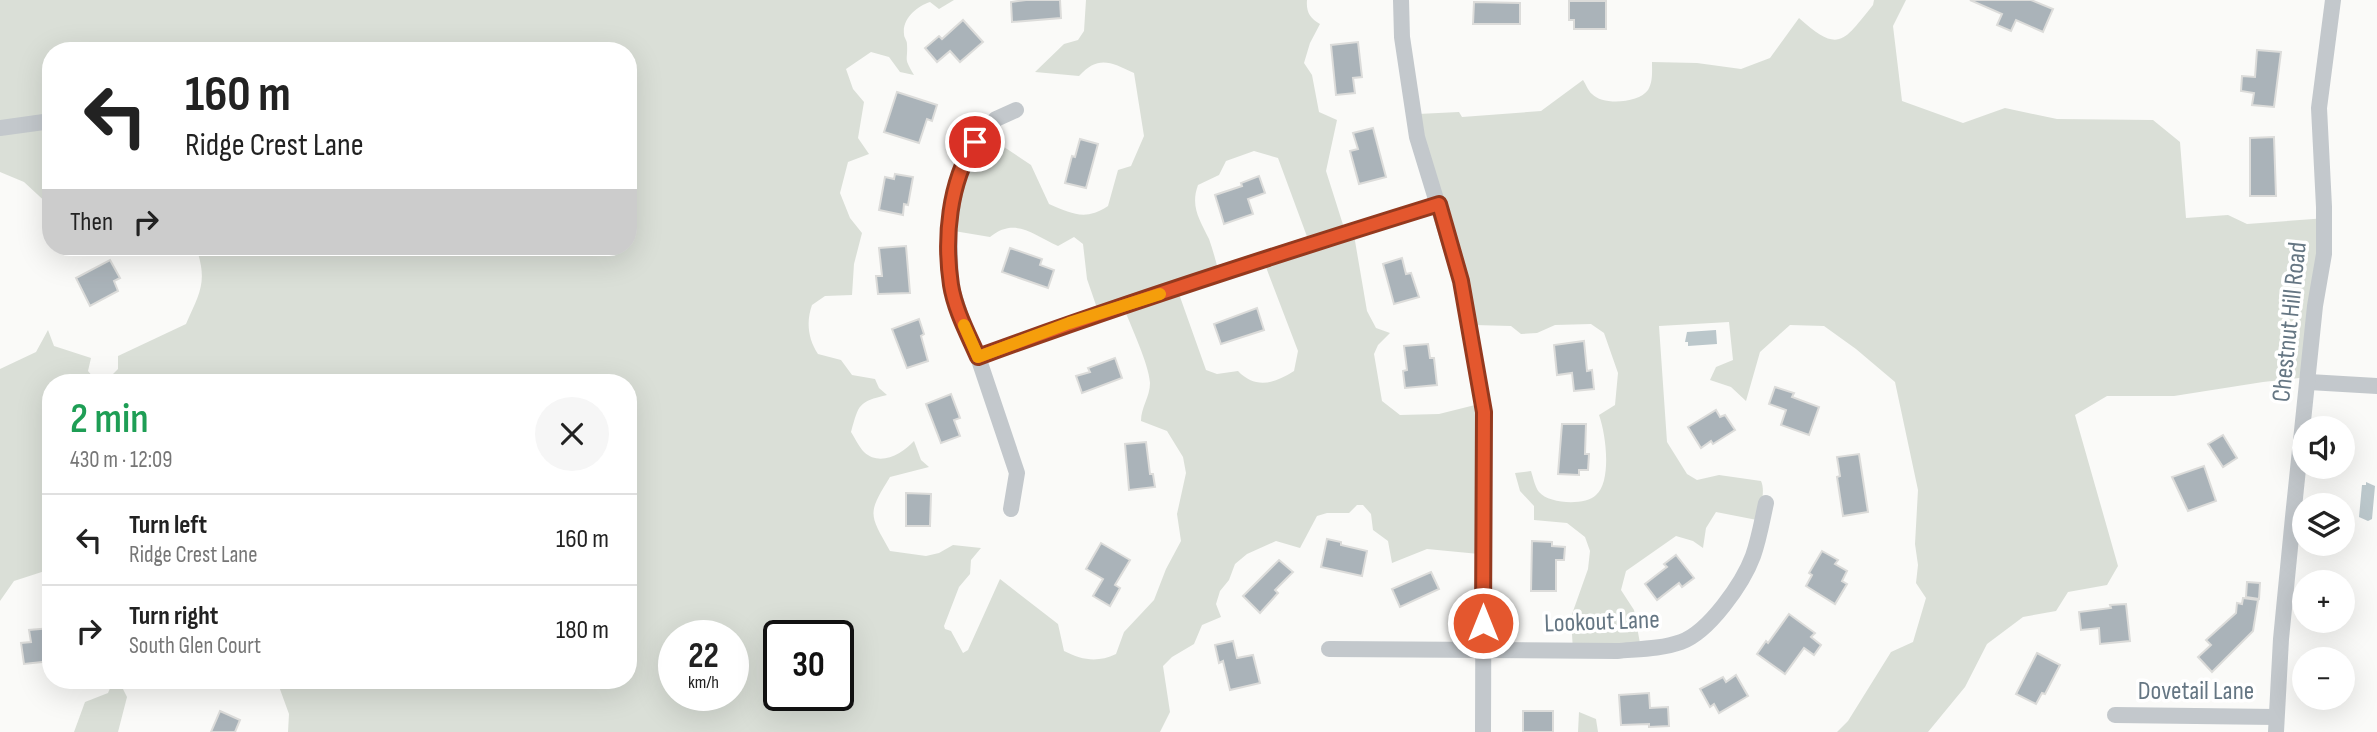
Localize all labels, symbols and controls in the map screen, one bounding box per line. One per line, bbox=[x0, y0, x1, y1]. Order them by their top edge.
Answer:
text: 160 m bbox=[185, 66, 291, 125]
icon: left bbox=[70, 70, 161, 161]
pin bbox=[945, 112, 1005, 172]
icon: arrive bbox=[956, 123, 994, 161]
text: Ridge Crest Lane bbox=[185, 126, 364, 165]
icon: right bbox=[127, 203, 165, 241]
text: Then bbox=[70, 207, 113, 238]
street label: Chestnut Hill Road bbox=[2266, 240, 2314, 404]
text: 2 min bbox=[70, 394, 149, 445]
button: close bbox=[535, 397, 609, 471]
map controls bbox=[2292, 416, 2355, 710]
button: sound bbox=[2292, 416, 2355, 479]
text: 430 m · 12:09 bbox=[70, 446, 172, 474]
button: layers bbox=[2292, 493, 2355, 556]
text: Turn left bbox=[129, 510, 207, 541]
icon: left bbox=[70, 521, 108, 559]
text: 160 m bbox=[556, 524, 609, 555]
text: Ridge Crest Lane bbox=[129, 541, 257, 569]
button: + bbox=[2292, 570, 2355, 633]
position arrow bbox=[1446, 586, 1520, 660]
text: Turn right bbox=[129, 601, 218, 632]
street label: Lookout Lane bbox=[1544, 604, 1660, 640]
icon: right bbox=[70, 612, 108, 650]
text: 180 m bbox=[556, 615, 609, 646]
speed limit sign: 30 bbox=[763, 620, 854, 711]
text: South Glen Court bbox=[129, 632, 261, 660]
text: 22 bbox=[688, 635, 719, 678]
button: − bbox=[2292, 647, 2355, 710]
text: km/h bbox=[688, 672, 719, 693]
street label: Dovetail Lane bbox=[2138, 676, 2254, 707]

